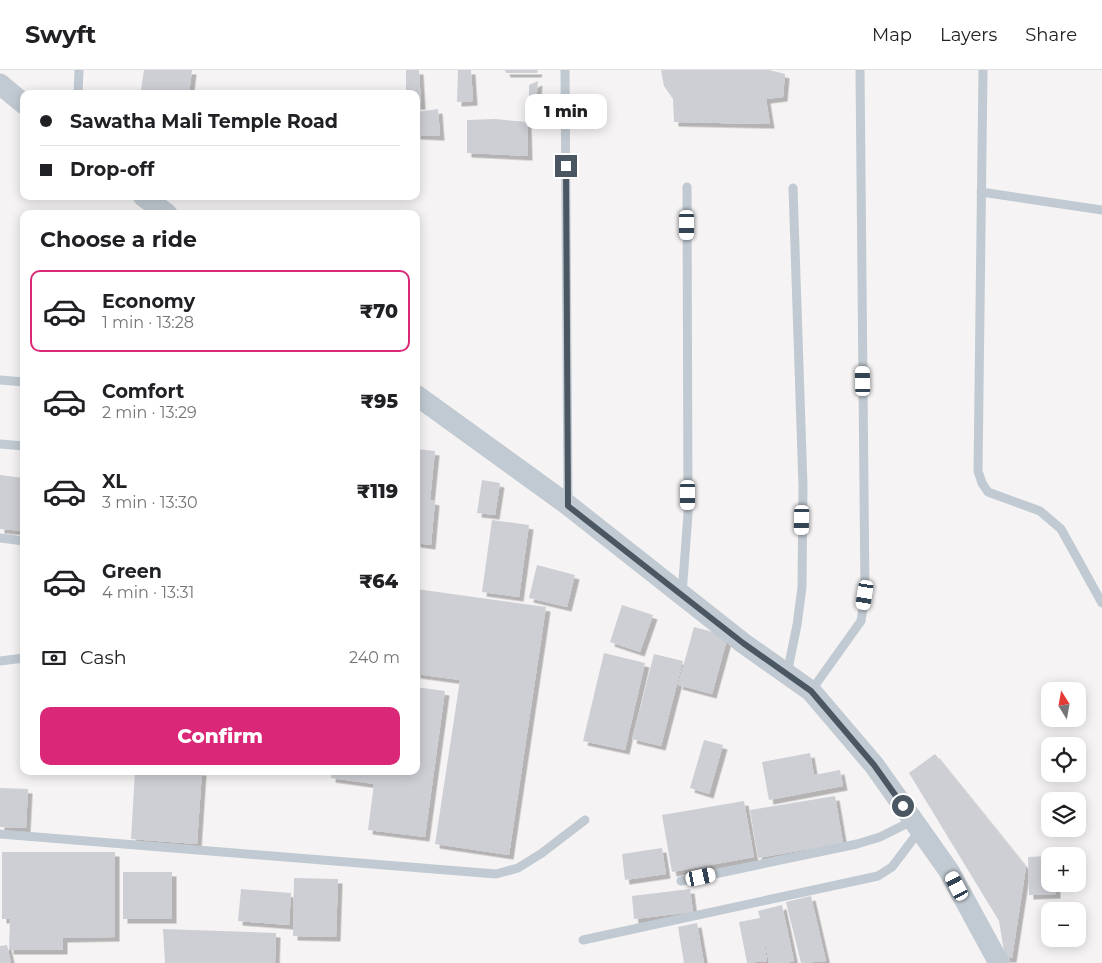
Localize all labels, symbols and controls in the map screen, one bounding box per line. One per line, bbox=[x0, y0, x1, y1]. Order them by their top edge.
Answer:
text: Swyft bbox=[25, 20, 96, 49]
text: Map bbox=[872, 24, 912, 46]
text: Layers bbox=[940, 24, 997, 46]
text: Share bbox=[1025, 24, 1077, 46]
callout: 1 min bbox=[525, 93, 607, 128]
text: 1 min bbox=[544, 102, 588, 121]
text: Sawatha Mali Temple Road bbox=[70, 110, 338, 133]
route end bbox=[555, 155, 577, 177]
text: Drop-off bbox=[70, 158, 154, 181]
car bbox=[679, 210, 694, 240]
text: Choose a ride bbox=[40, 226, 197, 253]
icon: car bbox=[42, 289, 87, 334]
text: Economy bbox=[102, 290, 195, 313]
text: ₹70 bbox=[360, 300, 398, 323]
text: 1 min · 13:28 bbox=[102, 313, 194, 332]
car bbox=[855, 366, 870, 396]
icon: car bbox=[42, 379, 87, 424]
text: Comfort bbox=[102, 380, 184, 403]
text: ₹95 bbox=[360, 390, 398, 413]
text: 2 min · 13:29 bbox=[102, 403, 197, 422]
icon: car bbox=[42, 469, 87, 514]
text: XL bbox=[102, 470, 127, 493]
text: ₹119 bbox=[356, 480, 398, 503]
car bbox=[680, 480, 695, 510]
text: 3 min · 13:30 bbox=[102, 493, 198, 512]
car bbox=[794, 505, 809, 535]
icon: car bbox=[42, 559, 87, 604]
text: Green bbox=[102, 560, 162, 583]
text: ₹64 bbox=[359, 570, 398, 593]
car bbox=[855, 579, 874, 611]
text: 4 min · 13:31 bbox=[102, 583, 194, 602]
icon: cash bbox=[40, 644, 68, 672]
text: Cash bbox=[80, 646, 127, 669]
text: 240 m bbox=[349, 648, 400, 667]
north arrow bbox=[1041, 682, 1086, 728]
map controls bbox=[1041, 682, 1086, 947]
button: Confirm bbox=[40, 707, 400, 765]
button: locate bbox=[1041, 737, 1086, 782]
button: layers bbox=[1041, 792, 1086, 837]
route start bbox=[892, 795, 914, 817]
button: + bbox=[1041, 847, 1086, 892]
car bbox=[684, 867, 717, 887]
car bbox=[943, 869, 970, 903]
button: − bbox=[1041, 902, 1086, 947]

